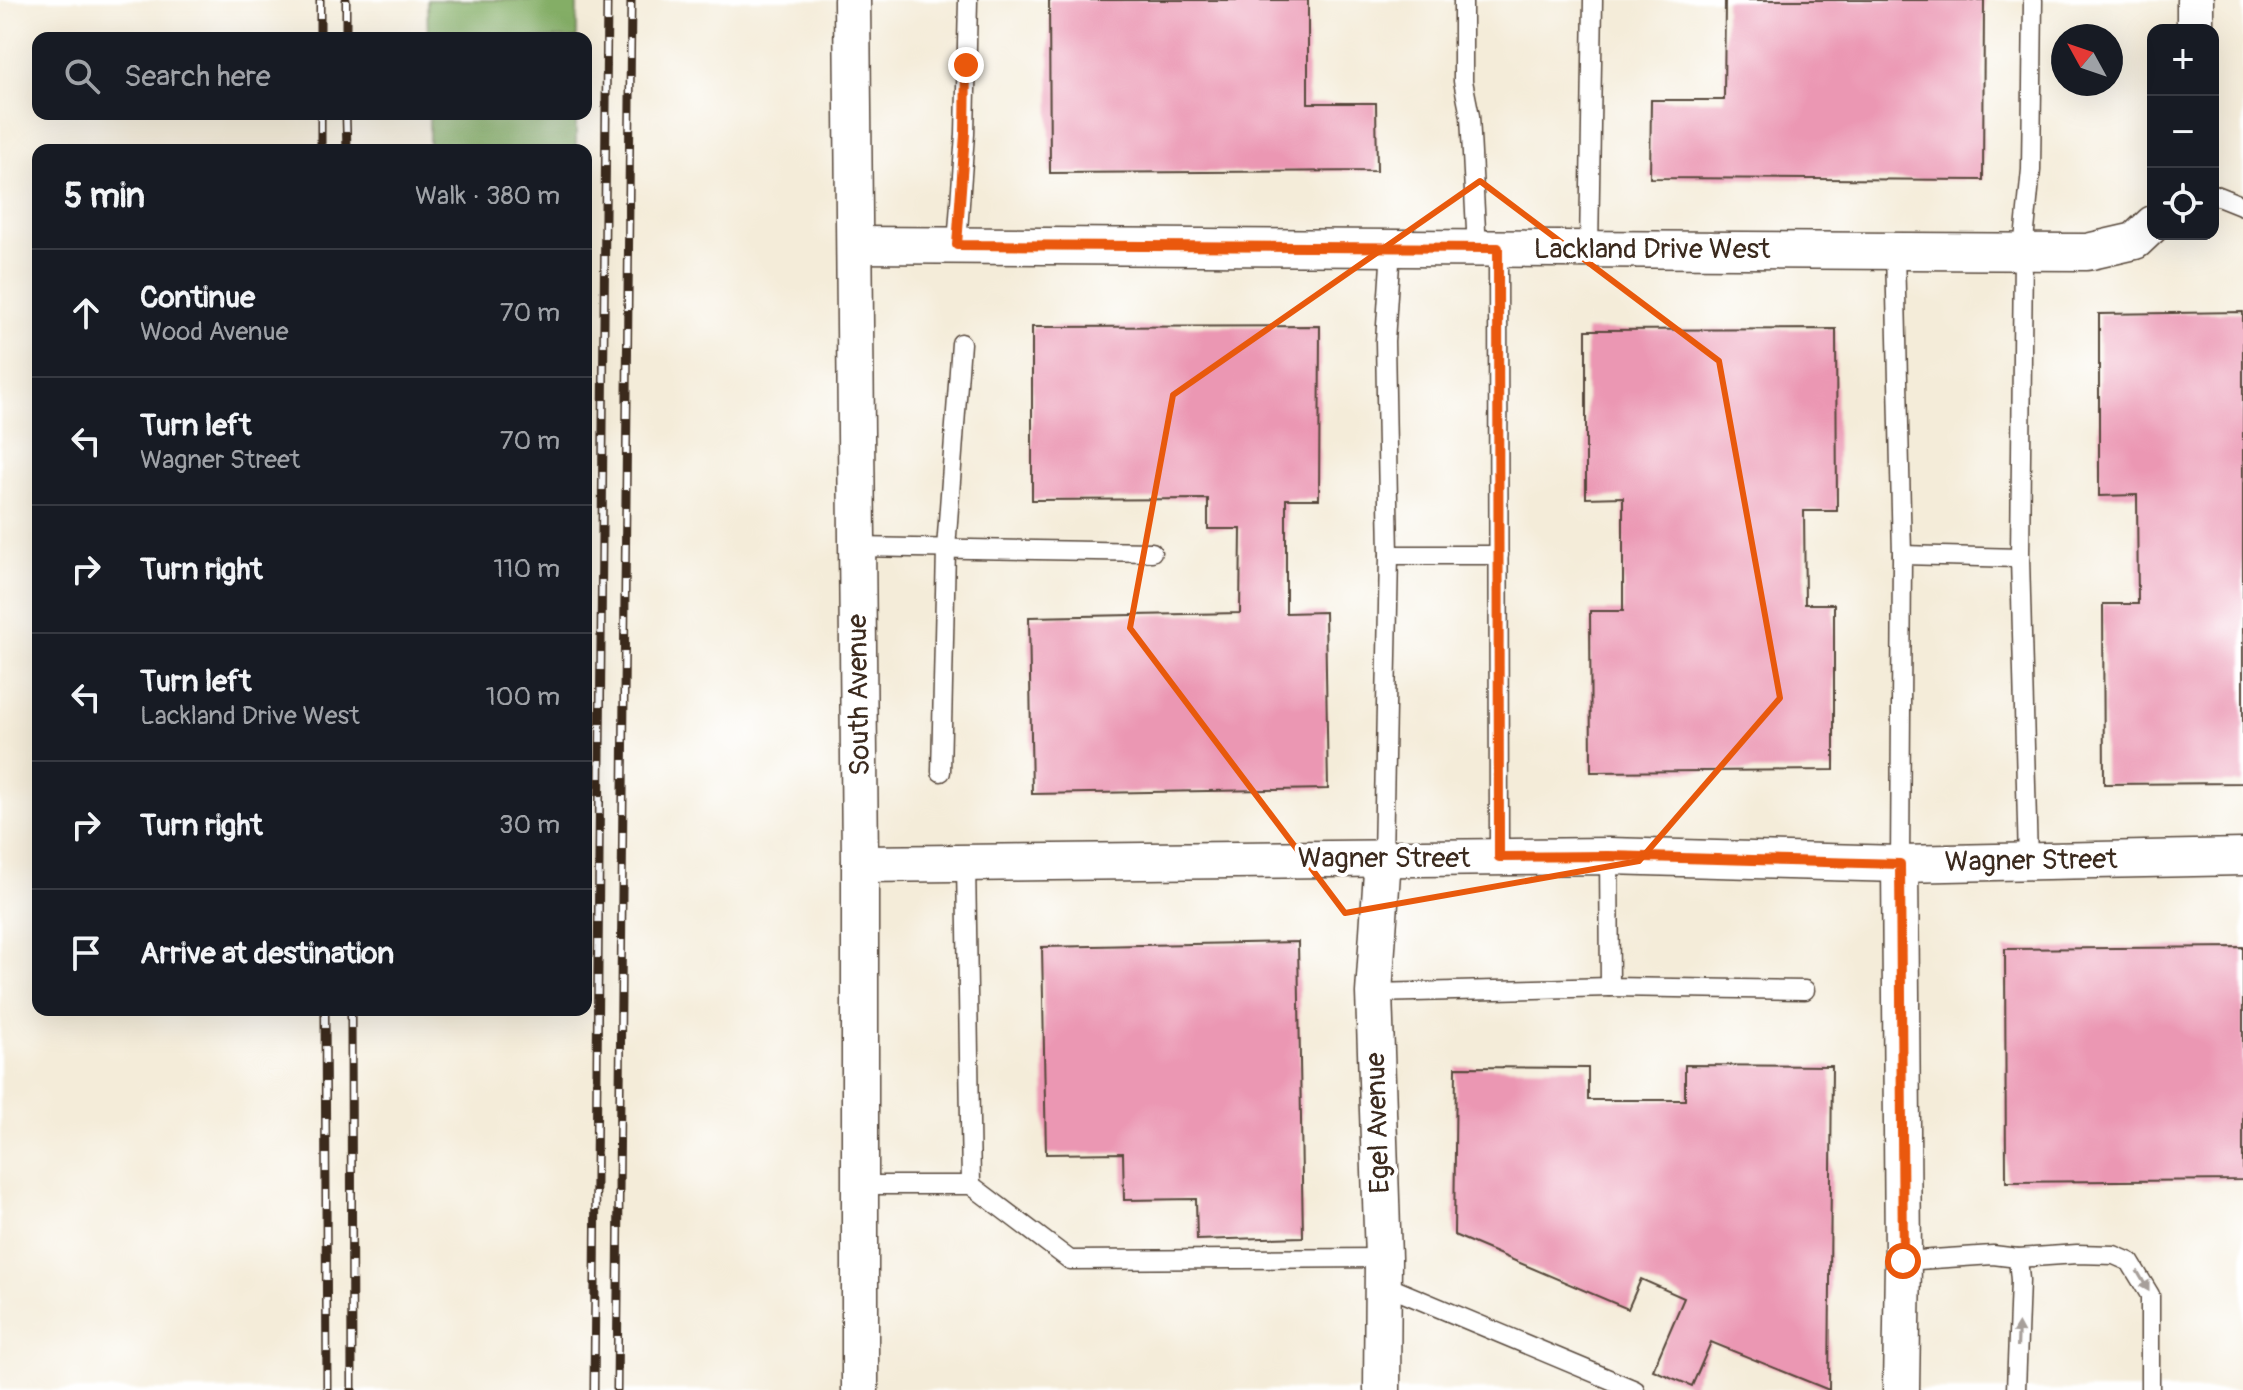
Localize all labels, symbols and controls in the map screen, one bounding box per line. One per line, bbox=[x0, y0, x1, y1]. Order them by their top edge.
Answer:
north arrow bbox=[2051, 24, 2123, 96]
map controls bbox=[2147, 24, 2219, 240]
button: + bbox=[2147, 24, 2219, 96]
search box bbox=[32, 32, 592, 120]
route end bbox=[948, 47, 984, 83]
icon: search bbox=[60, 54, 104, 98]
text: Search here bbox=[124, 58, 271, 95]
button: − bbox=[2147, 96, 2219, 168]
button: locate bbox=[2147, 168, 2219, 240]
text: 5 min bbox=[64, 175, 145, 218]
text: Walk · 380 m bbox=[415, 180, 560, 212]
street label: Lackland Drive West bbox=[1534, 232, 1771, 267]
text: Continue bbox=[140, 279, 255, 316]
icon: ahead bbox=[64, 291, 108, 335]
text: 70 m bbox=[500, 297, 560, 329]
text: Wood Avenue bbox=[140, 316, 288, 348]
text: Turn left bbox=[140, 407, 251, 444]
icon: left bbox=[64, 419, 108, 463]
text: 70 m bbox=[500, 425, 560, 457]
text: Wagner Street bbox=[140, 444, 300, 476]
icon: right bbox=[64, 547, 108, 591]
text: Turn right bbox=[140, 551, 263, 588]
text: 110 m bbox=[493, 553, 560, 585]
street label: South Avenue bbox=[840, 614, 878, 776]
text: Turn left bbox=[140, 663, 251, 700]
icon: left bbox=[64, 675, 108, 719]
text: 100 m bbox=[486, 681, 560, 713]
text: Lackland Drive West bbox=[140, 700, 360, 732]
icon: right bbox=[64, 803, 108, 847]
text: Turn right bbox=[140, 807, 263, 844]
text: 30 m bbox=[499, 809, 560, 841]
street label: Wagner Street bbox=[1298, 841, 1471, 876]
street label: Wagner Street bbox=[1944, 842, 2118, 880]
icon: arrive bbox=[64, 931, 108, 975]
text: Arrive at destination bbox=[140, 935, 394, 972]
street label: Egel Avenue bbox=[1358, 1052, 1398, 1194]
route start bbox=[1885, 1243, 1921, 1279]
one-way arrow bbox=[2136, 1270, 2150, 1293]
one-way arrow bbox=[2012, 1322, 2024, 1347]

